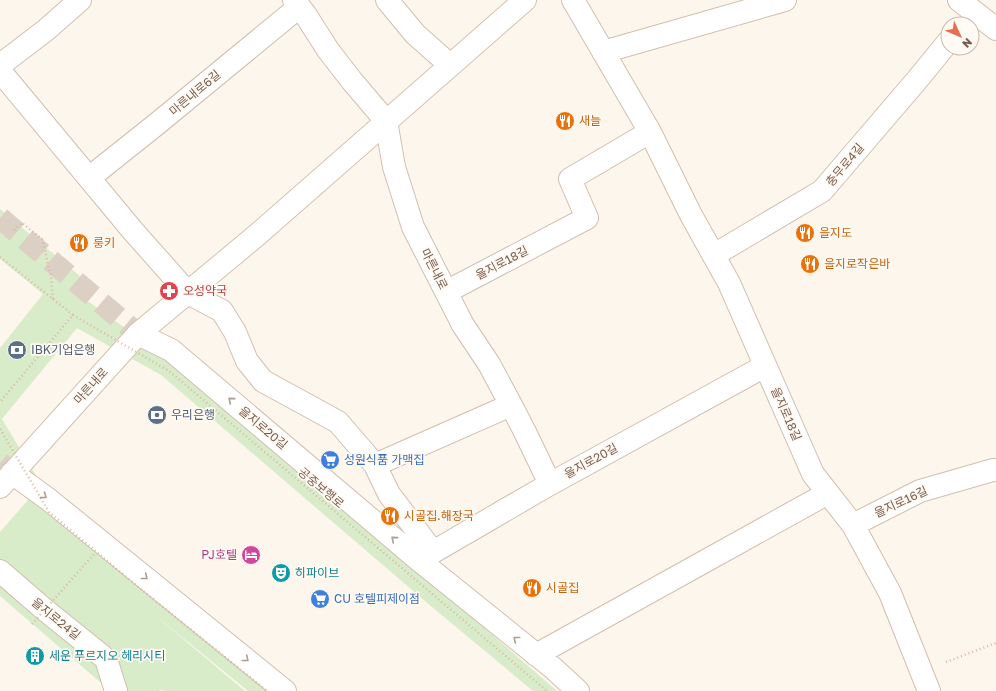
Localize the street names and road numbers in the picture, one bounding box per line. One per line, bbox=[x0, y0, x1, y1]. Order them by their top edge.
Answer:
street label: 마른내로6길 bbox=[166, 67, 223, 118]
street label: 충무로4길 bbox=[822, 140, 867, 189]
street label: 을지로18길 bbox=[473, 242, 531, 283]
street label: 마른내로 bbox=[418, 246, 451, 292]
street label: 마른내로 bbox=[70, 364, 111, 407]
street label: 을지로18길 bbox=[768, 385, 805, 443]
street label: 을지로20길 bbox=[236, 403, 291, 452]
street label: 을지로20길 bbox=[562, 440, 620, 481]
street label: 공중보행로 bbox=[295, 464, 347, 511]
street label: 을지로16길 bbox=[872, 483, 930, 520]
street label: 을지로24길 bbox=[29, 594, 84, 643]

